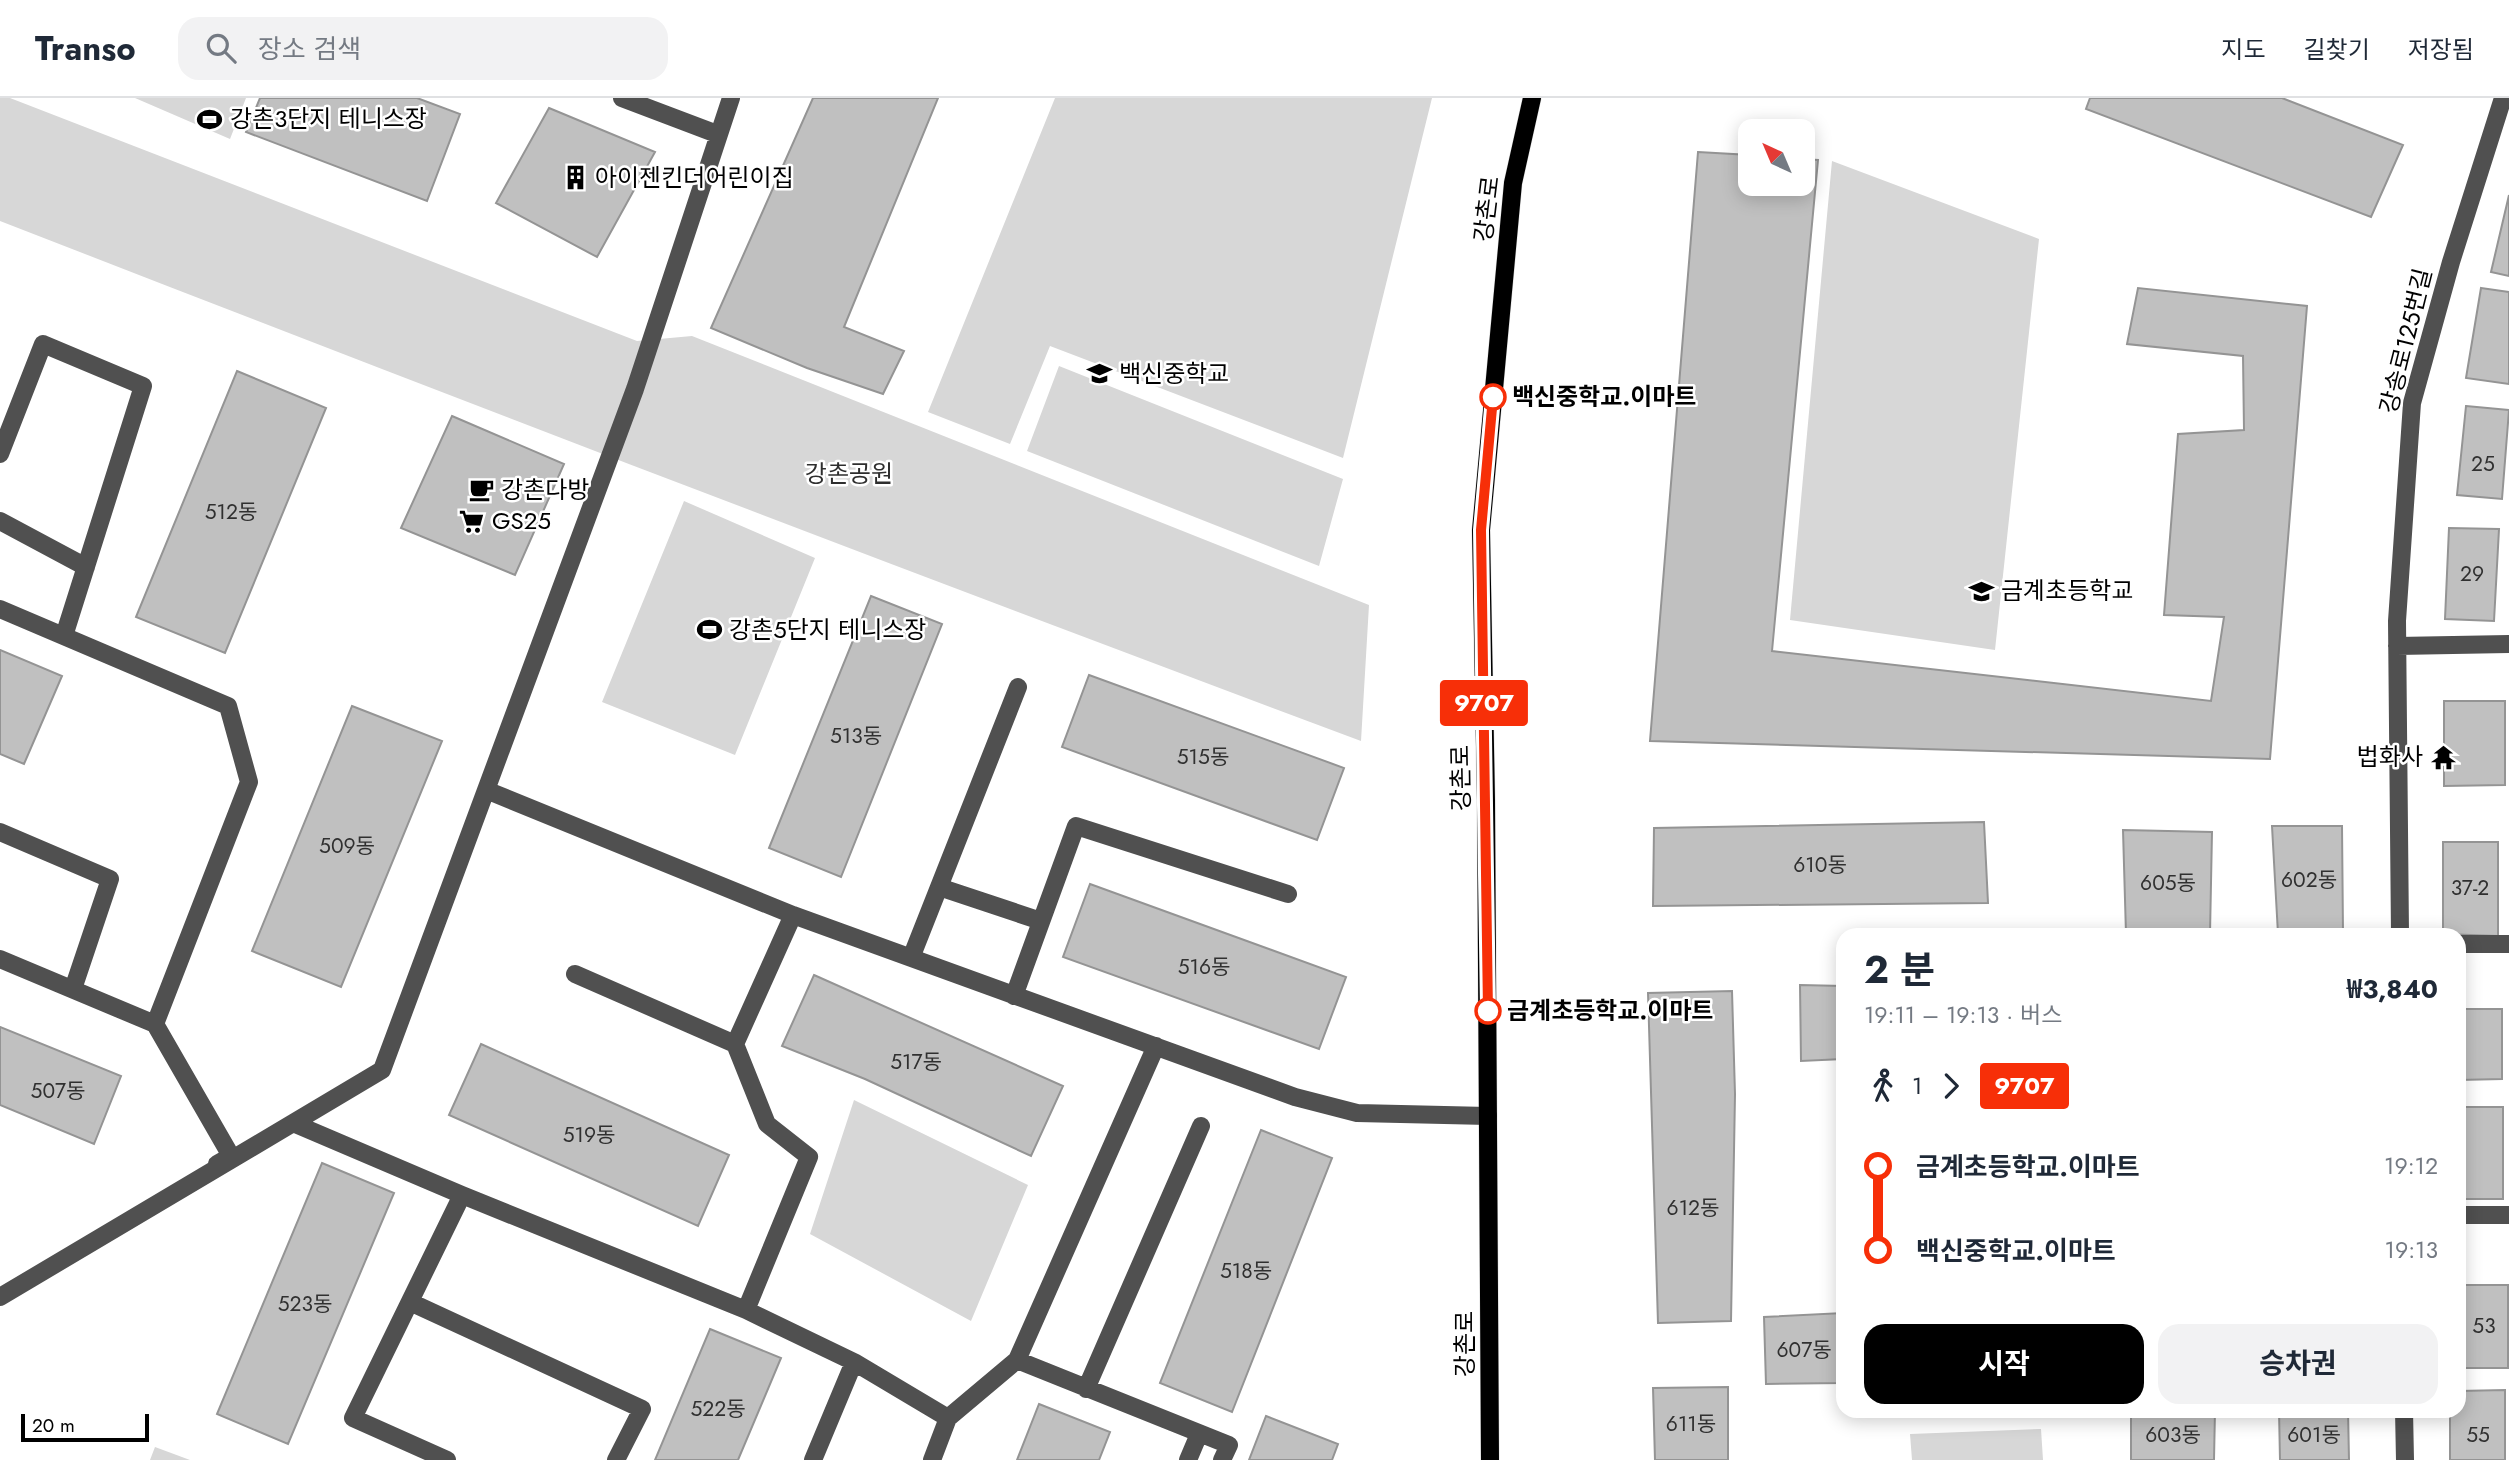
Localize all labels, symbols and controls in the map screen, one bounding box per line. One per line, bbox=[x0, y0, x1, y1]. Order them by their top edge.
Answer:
search box bbox=[178, 17, 668, 80]
text: Transo bbox=[35, 25, 136, 72]
icon: search bbox=[202, 29, 240, 67]
text: 장소 검색 bbox=[258, 30, 361, 68]
text: 지도 bbox=[2221, 32, 2266, 67]
text: 길찾기 bbox=[2304, 32, 2370, 67]
text: 저장됨 bbox=[2408, 32, 2474, 67]
place label: 강촌3단지 테니스장 bbox=[230, 101, 427, 136]
sports icon: 강촌3단지 테니스장 bbox=[196, 105, 224, 133]
north arrow bbox=[1738, 119, 1815, 196]
map controls bbox=[1738, 119, 1815, 196]
place label: 아이젠킨더어린이집 bbox=[595, 160, 794, 195]
building icon: 아이젠킨더어린이집 bbox=[561, 164, 589, 192]
street label: 강촌로 bbox=[1465, 174, 1508, 244]
street label: 강송로125번길 bbox=[2371, 265, 2440, 417]
place label: 백신중학교 bbox=[1119, 356, 1229, 391]
school or university icon: 백신중학교 bbox=[1085, 360, 1113, 388]
place label: 백신중학교.이마트 bbox=[1512, 379, 1696, 414]
marker: 백신중학교.이마트 bbox=[1480, 384, 1506, 410]
house number: 25 bbox=[2471, 449, 2495, 479]
park label: 강촌공원 bbox=[805, 456, 893, 491]
place label: 강촌다방 bbox=[501, 472, 589, 507]
cafe icon: 강촌다방 bbox=[467, 476, 495, 504]
house number: 512동 bbox=[205, 497, 257, 527]
place label: GS25 bbox=[492, 503, 551, 538]
supermarket icon: GS25 bbox=[458, 507, 486, 535]
house number: 29 bbox=[2460, 559, 2484, 589]
place label: 금계초등학교 bbox=[2001, 573, 2133, 608]
school or university icon: 금계초등학교 bbox=[1967, 577, 1995, 605]
place label: 강촌5단지 테니스장 bbox=[729, 612, 926, 647]
sports icon: 강촌5단지 테니스장 bbox=[695, 616, 723, 644]
line badge: 9707 bbox=[1435, 680, 1533, 726]
text: 9707 bbox=[1454, 685, 1514, 720]
house number: 513동 bbox=[830, 721, 882, 751]
place label: 법화사 bbox=[2357, 739, 2423, 774]
house number: 515동 bbox=[1177, 742, 1229, 772]
temple icon: 법화사 bbox=[2429, 743, 2457, 771]
street label: 강촌로 bbox=[1442, 745, 1479, 811]
house number: 509동 bbox=[319, 831, 375, 861]
house number: 610동 bbox=[1793, 850, 1847, 880]
house number: 602동 bbox=[2281, 865, 2337, 895]
house number: 605동 bbox=[2140, 868, 2196, 898]
house number: 37-2 bbox=[2451, 873, 2489, 903]
text: 2 분 bbox=[1864, 942, 1935, 997]
house number: 516동 bbox=[1178, 952, 1230, 982]
text: ₩3,840 bbox=[2347, 970, 2438, 1008]
place label: 금계초등학교.이마트 bbox=[1507, 993, 1713, 1028]
marker: 금계초등학교.이마트 bbox=[1475, 998, 1501, 1024]
text: 19:11 – 19:13 · 버스 bbox=[1864, 998, 2062, 1032]
house number: 517동 bbox=[890, 1047, 942, 1077]
icon: walk bbox=[1864, 1067, 1902, 1105]
icon: forward bbox=[1932, 1067, 1970, 1105]
text: 9707 bbox=[1994, 1068, 2055, 1103]
text: 1 bbox=[1912, 1069, 1922, 1103]
house number: 507동 bbox=[31, 1076, 85, 1106]
house number: 519동 bbox=[563, 1120, 615, 1150]
text: 금계초등학교.이마트 bbox=[1916, 1148, 2140, 1186]
text: 19:12 bbox=[2384, 1149, 2438, 1183]
house number: 612동 bbox=[1667, 1193, 1719, 1223]
text: 백신중학교.이마트 bbox=[1916, 1232, 2116, 1270]
text: 19:13 bbox=[2385, 1233, 2438, 1267]
house number: 518동 bbox=[1220, 1256, 1272, 1286]
house number: 523동 bbox=[278, 1289, 332, 1319]
street label: 강촌로 bbox=[1447, 1311, 1482, 1377]
house number: 53 bbox=[2472, 1311, 2496, 1341]
button: 시작 bbox=[1864, 1324, 2144, 1404]
button: 승차권 bbox=[2158, 1324, 2438, 1404]
house number: 607동 bbox=[1776, 1335, 1832, 1365]
house number: 522동 bbox=[690, 1394, 746, 1424]
house number: 611동 bbox=[1666, 1409, 1716, 1439]
scale bar bbox=[21, 1411, 149, 1443]
text: 20 m bbox=[32, 1412, 75, 1439]
house number: 603동 bbox=[2145, 1420, 2201, 1450]
house number: 601동 bbox=[2287, 1420, 2341, 1450]
house number: 55 bbox=[2466, 1420, 2490, 1450]

